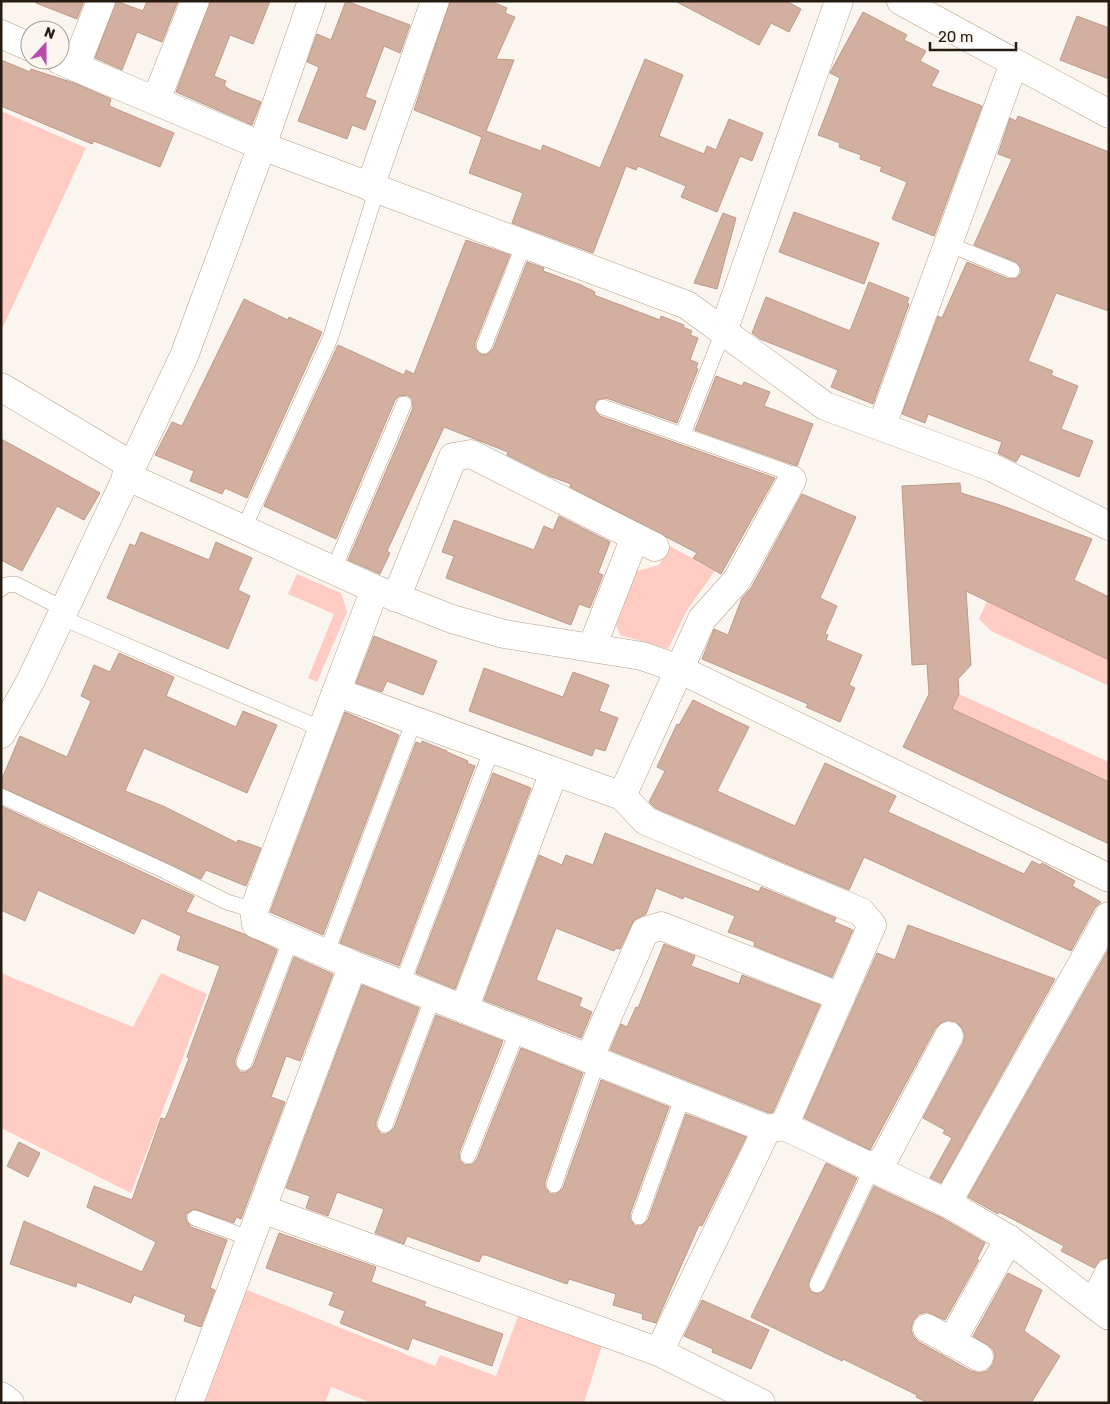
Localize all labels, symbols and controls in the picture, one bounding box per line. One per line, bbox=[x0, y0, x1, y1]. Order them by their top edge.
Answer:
north arrow bbox=[20, 20, 70, 70]
scale bar bbox=[930, 20, 1016, 52]
text: N bbox=[42, 24, 57, 43]
text: 20 m bbox=[938, 28, 973, 46]

